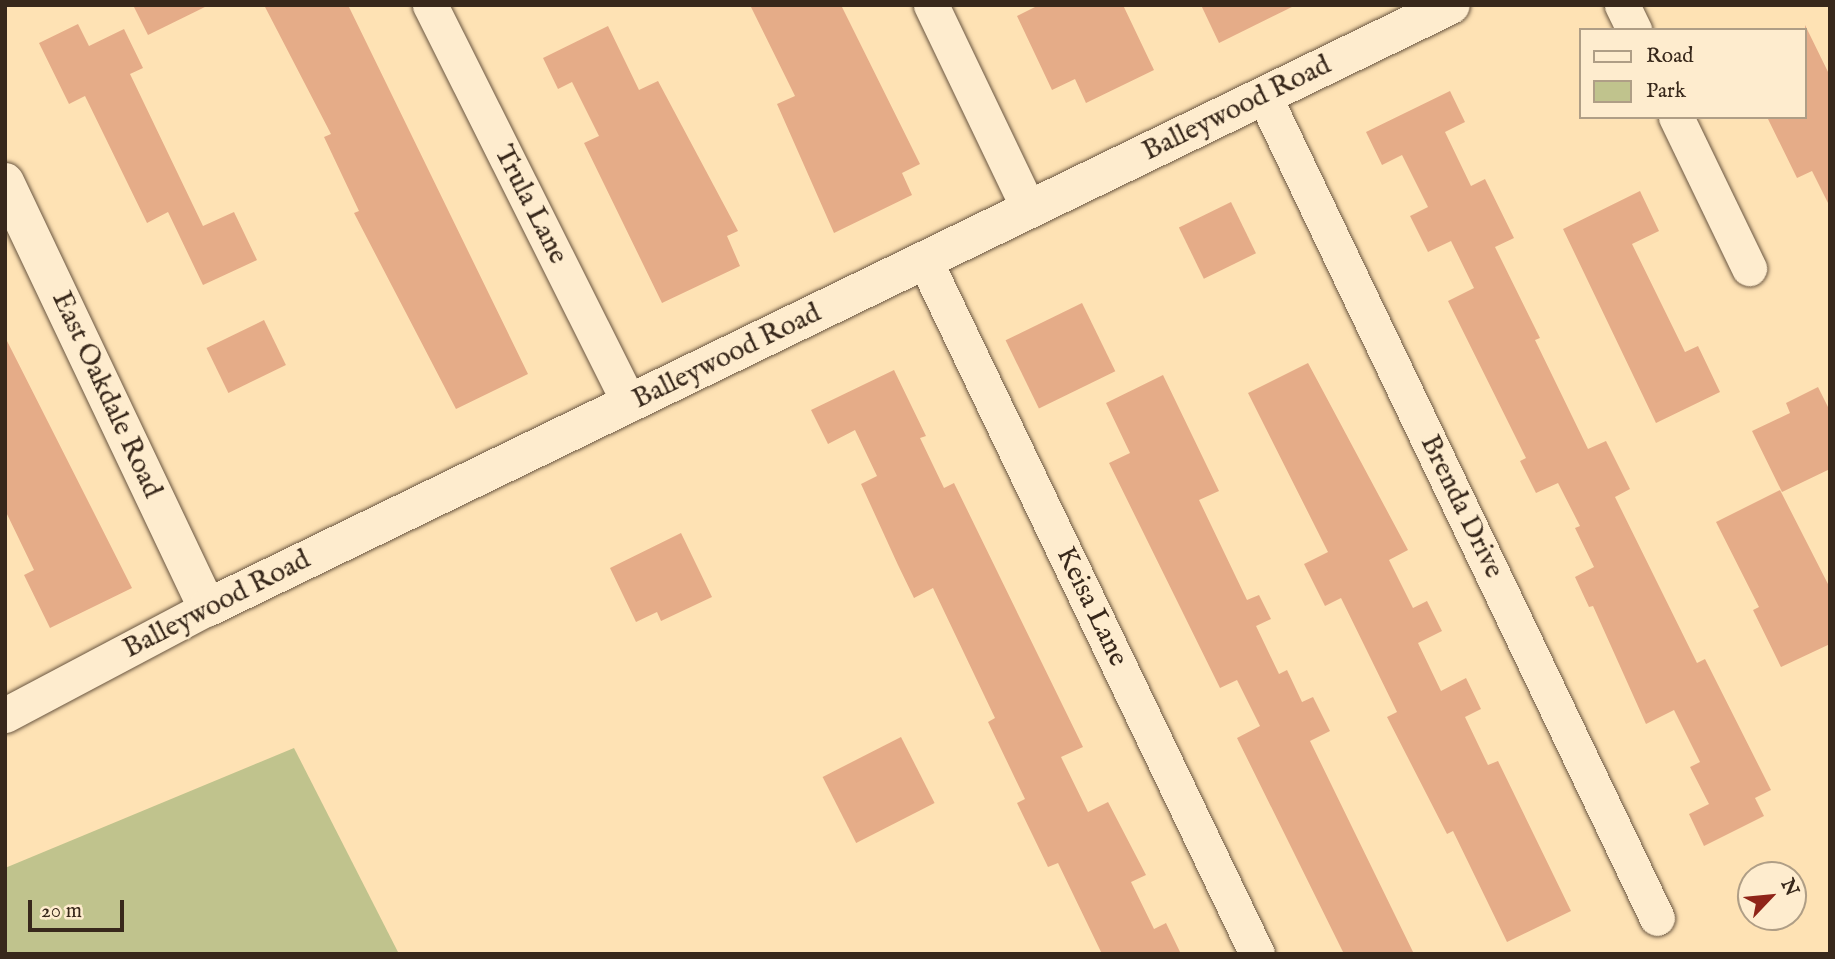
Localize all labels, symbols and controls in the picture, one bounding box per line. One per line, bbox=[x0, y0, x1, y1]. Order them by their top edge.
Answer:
legend bbox=[1580, 28, 1807, 119]
text: Road bbox=[1646, 43, 1693, 70]
street label: Balleywood Road bbox=[1137, 49, 1337, 169]
text: Park bbox=[1646, 78, 1686, 105]
street label: Trula Lane bbox=[486, 140, 574, 270]
street label: East Oakdale Road bbox=[43, 286, 169, 504]
street label: Balleywood Road bbox=[627, 297, 827, 417]
street label: Brenda Drive bbox=[1412, 430, 1510, 584]
street label: Keisa Lane bbox=[1048, 542, 1134, 672]
street label: Balleywood Road bbox=[118, 543, 316, 667]
north arrow bbox=[1737, 861, 1807, 931]
text: N bbox=[1775, 875, 1803, 900]
scale bar bbox=[32, 886, 128, 930]
text: 20 m bbox=[41, 898, 82, 925]

